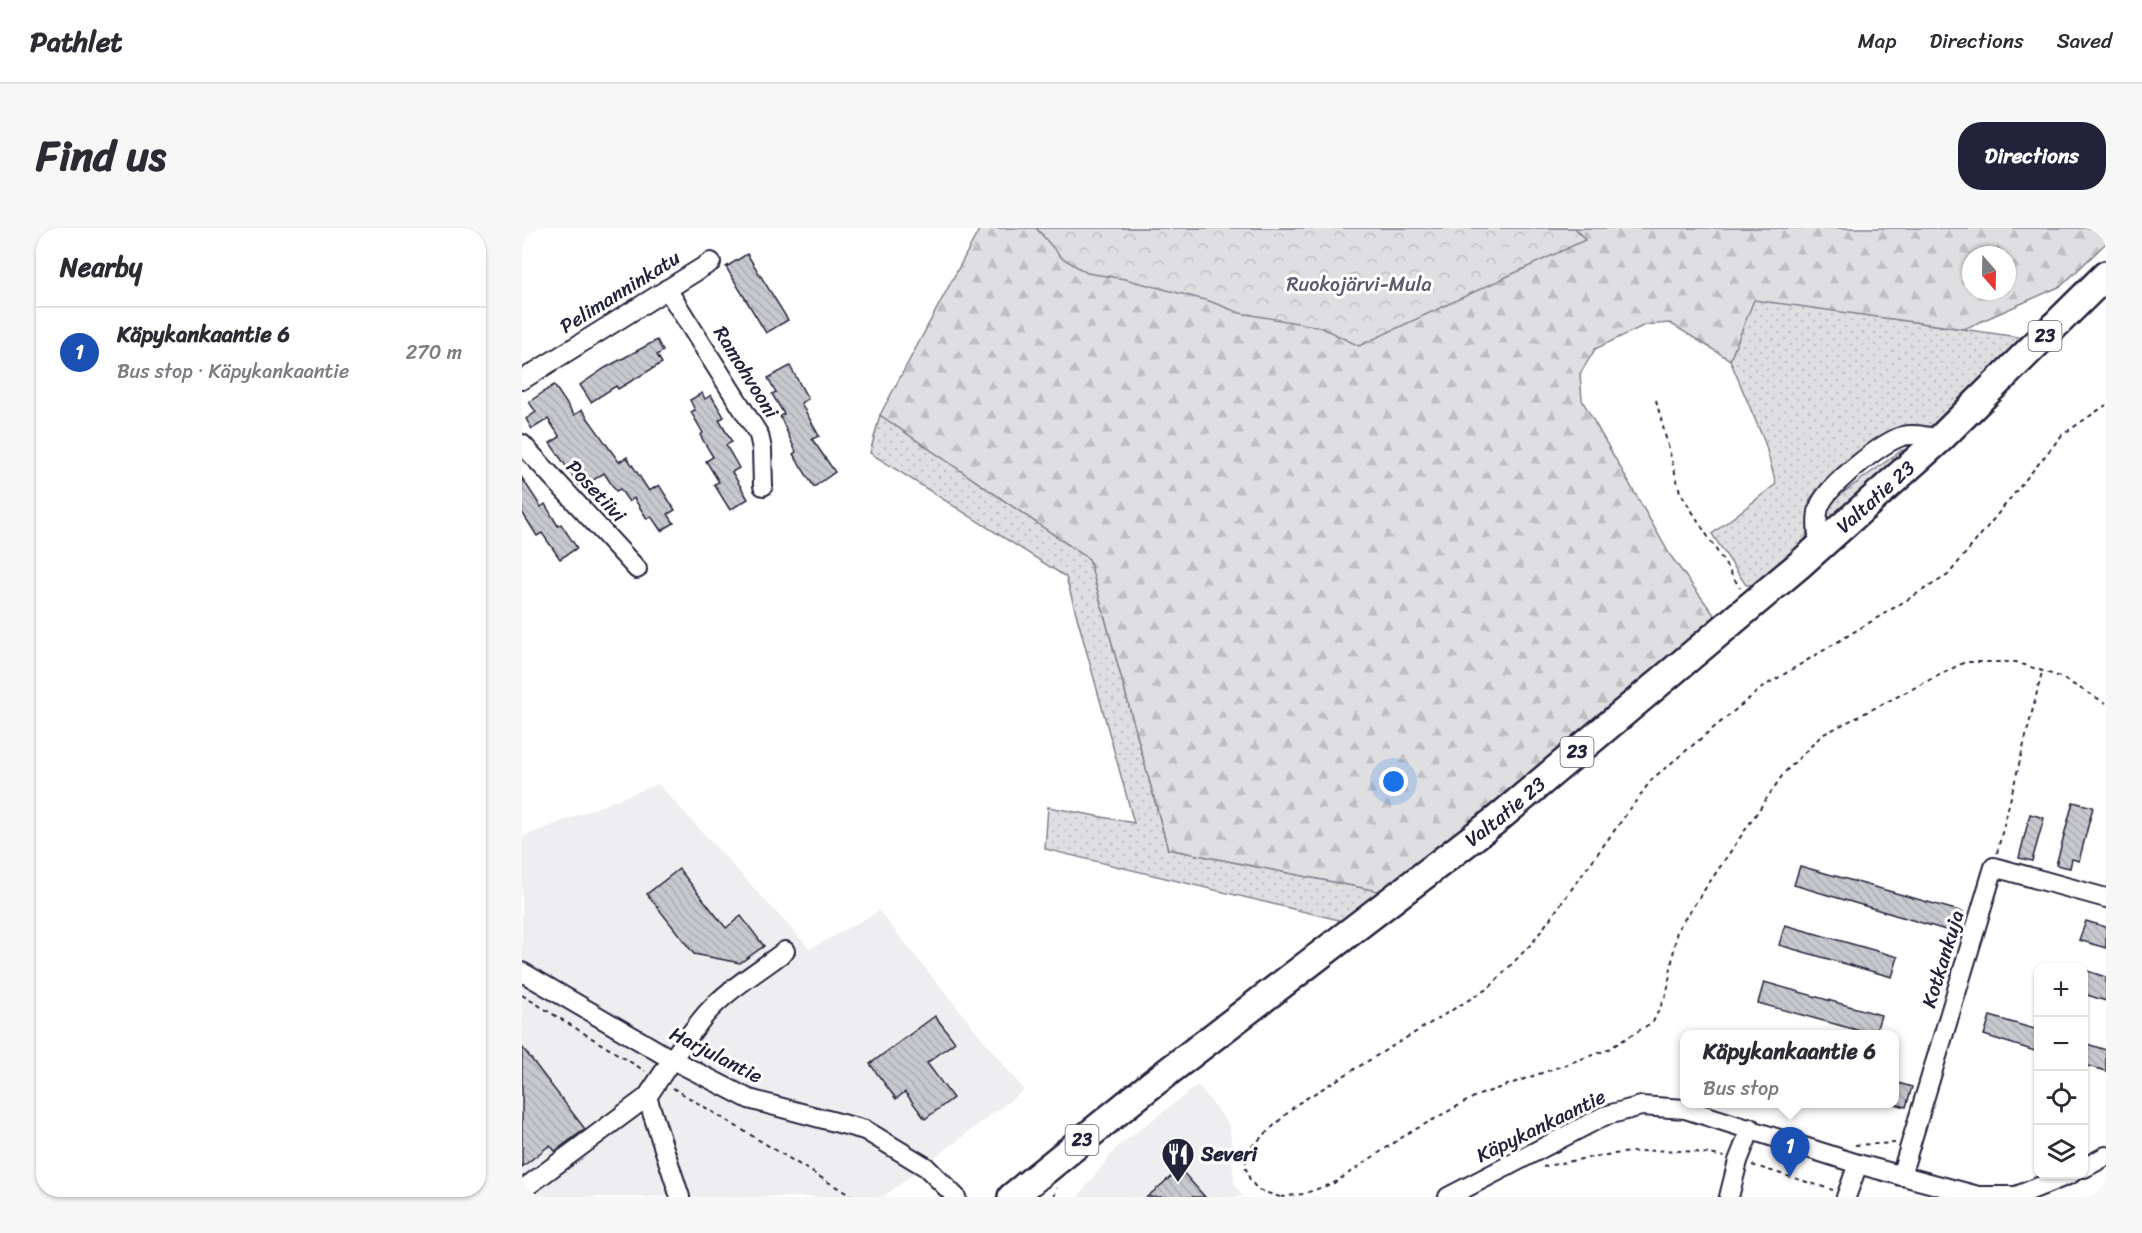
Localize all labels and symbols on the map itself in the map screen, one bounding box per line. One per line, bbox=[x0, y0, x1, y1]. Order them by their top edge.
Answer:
street label: Pelimanninkatu bbox=[553, 241, 688, 343]
north arrow bbox=[1962, 246, 2016, 300]
park label: Ruokojärvi-Mula bbox=[1286, 267, 1432, 302]
street label: Ramohvooni bbox=[704, 319, 789, 427]
road number: 23 bbox=[2028, 321, 2062, 351]
street label: Posetiivi bbox=[557, 451, 636, 532]
street label: Valtatie 23 bbox=[1828, 452, 1923, 542]
road number: 23 bbox=[1560, 737, 1594, 767]
your location bbox=[1379, 767, 1408, 796]
street label: Valtatie 23 bbox=[1457, 767, 1554, 856]
street label: Kotkankuja bbox=[1912, 906, 1974, 1012]
street label: Harjulantie bbox=[663, 1017, 769, 1093]
street label: Käpykankaantie bbox=[1470, 1079, 1612, 1173]
road number: 23 bbox=[1066, 1125, 1098, 1155]
pin: 1 bbox=[1770, 1128, 1810, 1177]
restaurant icon: Severi bbox=[1160, 1136, 1196, 1183]
place label: Severi bbox=[1200, 1137, 1259, 1172]

